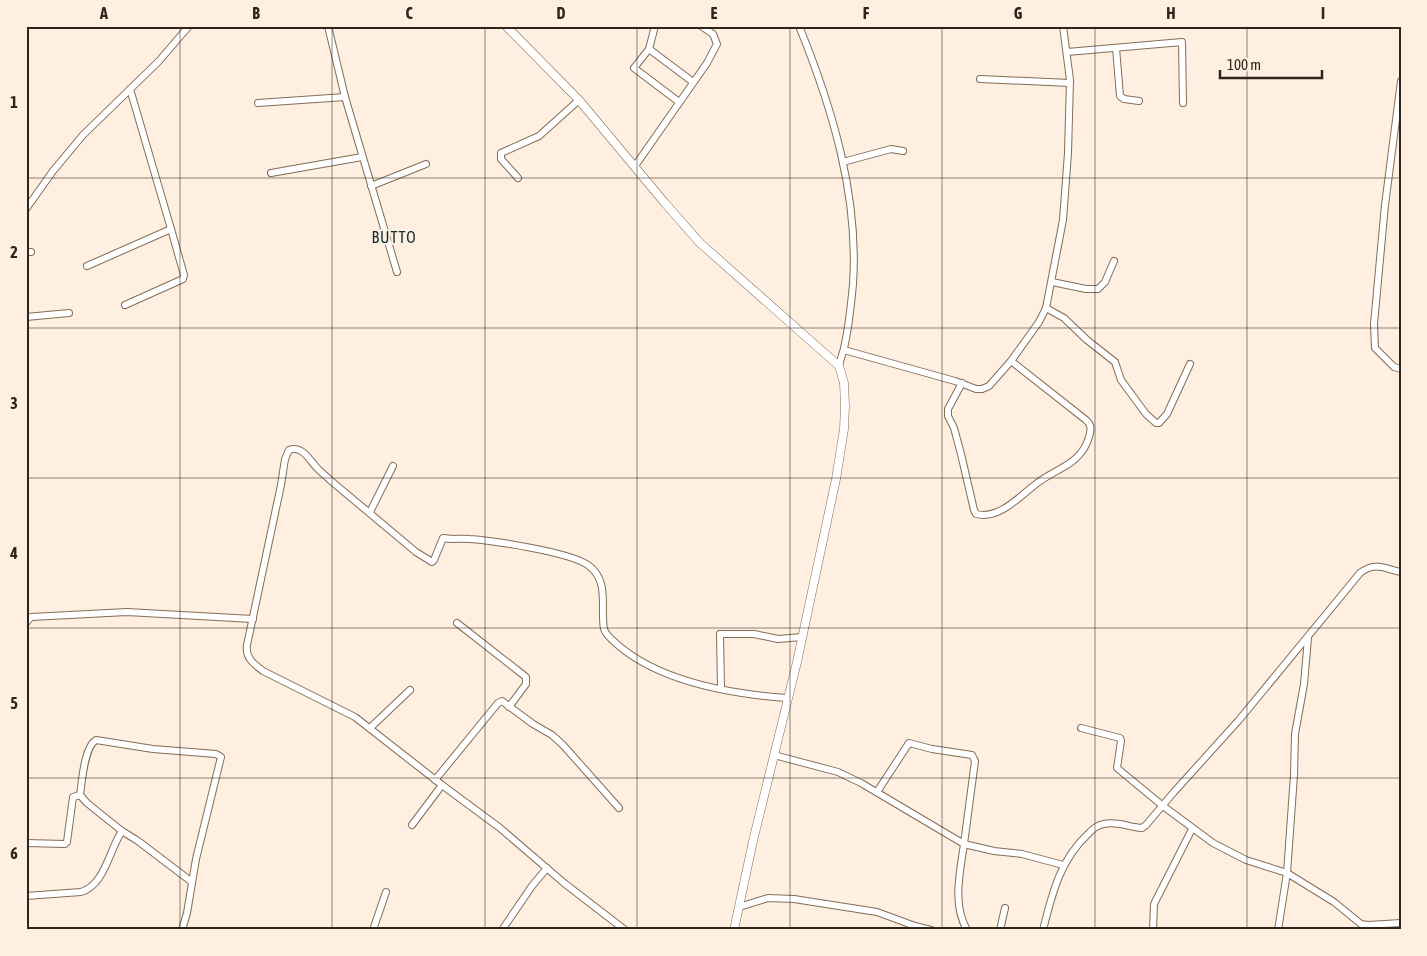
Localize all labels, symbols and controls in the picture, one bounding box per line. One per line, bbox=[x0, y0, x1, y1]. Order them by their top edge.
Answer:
text: A bbox=[99, 4, 108, 22]
text: B bbox=[252, 4, 260, 22]
text: C bbox=[405, 4, 413, 22]
text: D bbox=[557, 4, 566, 22]
text: E bbox=[711, 4, 718, 22]
text: F bbox=[863, 4, 870, 22]
text: G bbox=[1014, 4, 1023, 22]
text: H bbox=[1166, 4, 1176, 22]
text: I bbox=[1321, 4, 1325, 22]
scale bar bbox=[1220, 48, 1322, 80]
text: 100 m bbox=[1227, 56, 1261, 73]
text: 1 bbox=[10, 93, 18, 111]
district label: BUTTO bbox=[371, 228, 417, 246]
text: 2 bbox=[10, 243, 18, 261]
text: 3 bbox=[10, 394, 18, 412]
text: 4 bbox=[9, 544, 18, 562]
text: 5 bbox=[10, 694, 18, 712]
text: 6 bbox=[10, 844, 18, 862]

